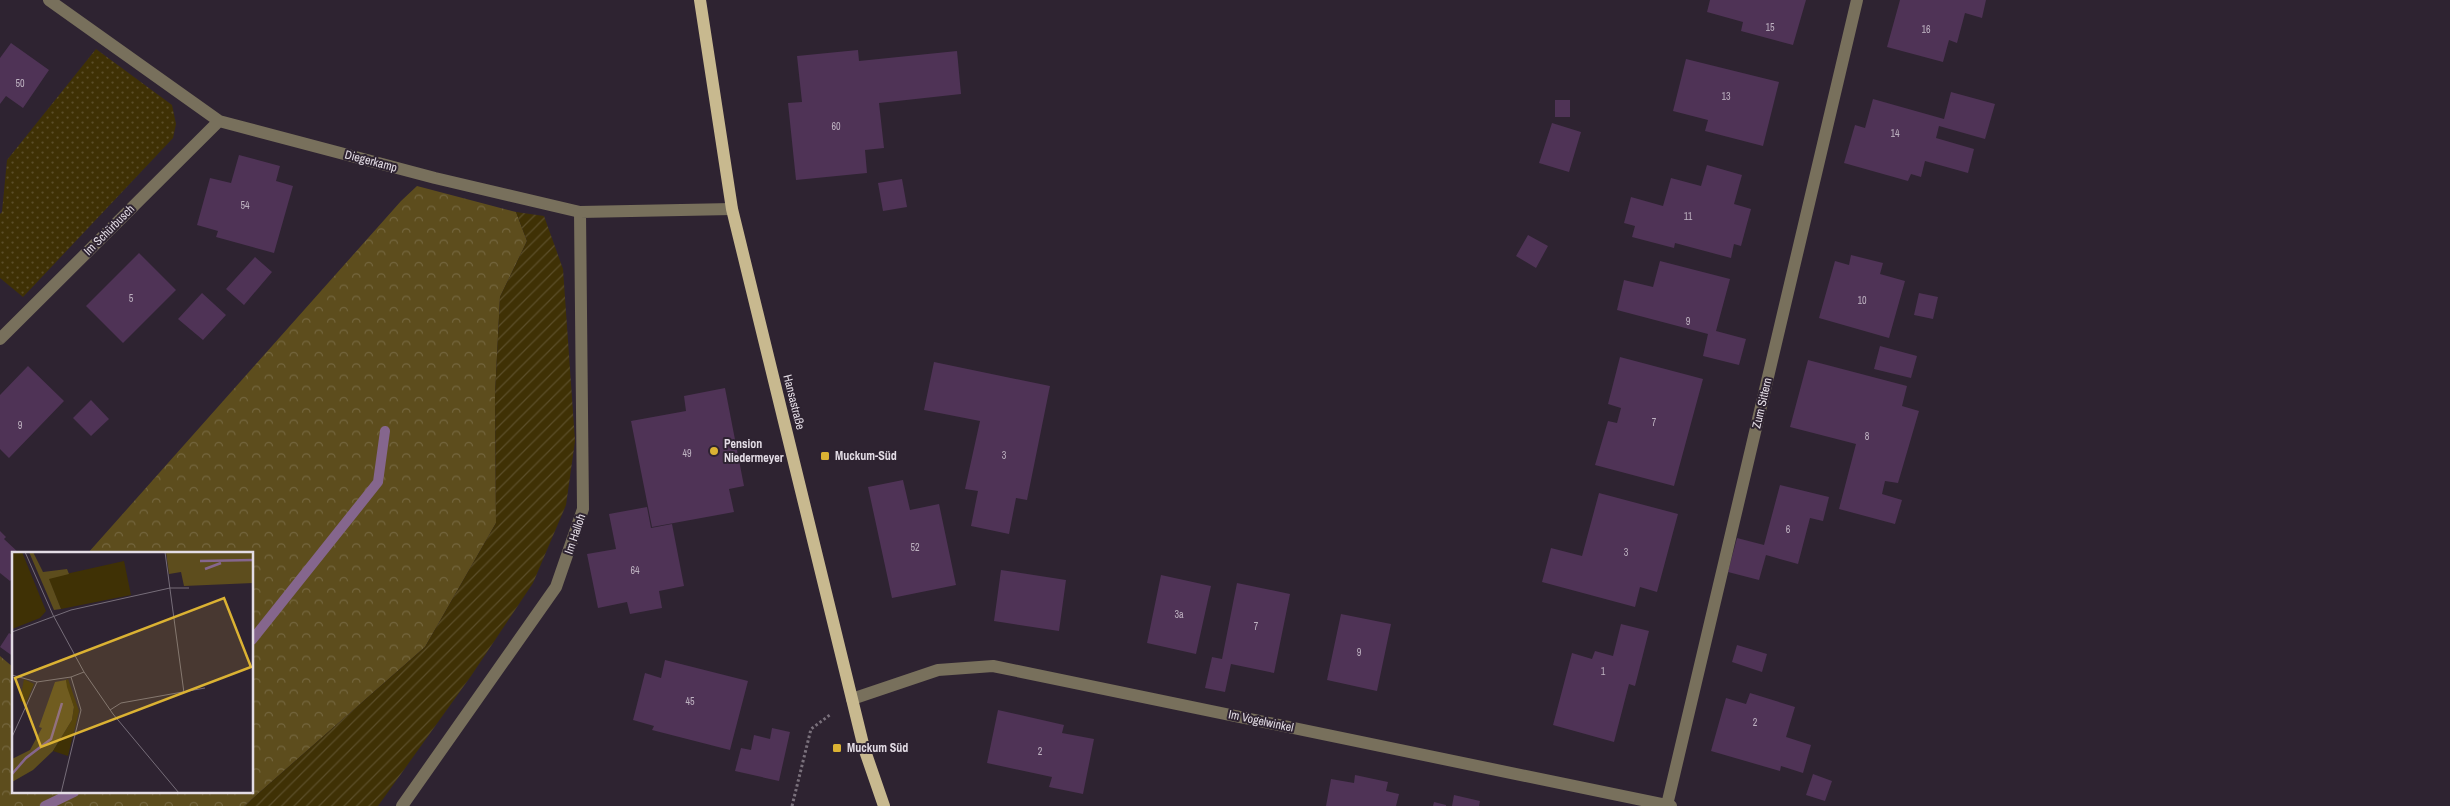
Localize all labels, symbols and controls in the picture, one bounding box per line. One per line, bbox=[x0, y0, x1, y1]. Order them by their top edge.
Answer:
house number: 15 bbox=[1765, 21, 1775, 34]
house number: 16 bbox=[1921, 23, 1931, 36]
house number: 50 bbox=[15, 77, 25, 90]
house number: 13 bbox=[1721, 90, 1731, 103]
house number: 60 bbox=[831, 120, 841, 133]
house number: 14 bbox=[1890, 127, 1900, 140]
street label: Diegerkamp bbox=[343, 146, 399, 176]
house number: 54 bbox=[240, 199, 250, 212]
street label: Im Schürbusch bbox=[80, 201, 138, 259]
house number: 11 bbox=[1684, 210, 1693, 223]
house number: 5 bbox=[129, 292, 134, 305]
house number: 10 bbox=[1857, 294, 1867, 307]
house number: 9 bbox=[1686, 315, 1691, 328]
street label: Hansastraße bbox=[779, 373, 809, 431]
street label: Zum Sittern bbox=[1748, 376, 1776, 430]
house number: 7 bbox=[1652, 416, 1657, 429]
house number: 9 bbox=[18, 419, 23, 432]
house number: 8 bbox=[1865, 430, 1870, 443]
place label: Pension Niedermeyer bbox=[724, 436, 784, 466]
marker: Pension Niedermeyer bbox=[708, 445, 720, 457]
house number: 49 bbox=[682, 447, 692, 460]
place label: Muckum-Süd bbox=[835, 448, 897, 464]
house number: 3 bbox=[1002, 449, 1007, 462]
marker: Muckum-Süd bbox=[819, 450, 831, 462]
street label: Im Halloh bbox=[561, 512, 589, 556]
house number: 6 bbox=[1786, 523, 1791, 536]
house number: 52 bbox=[910, 541, 920, 554]
house number: 3 bbox=[1624, 546, 1629, 559]
inset map bbox=[12, 552, 254, 794]
house number: 64 bbox=[630, 564, 640, 577]
house number: 3a bbox=[1174, 608, 1184, 621]
house number: 7 bbox=[1254, 620, 1259, 633]
house number: 9 bbox=[1357, 646, 1362, 659]
house number: 1 bbox=[1601, 665, 1606, 678]
house number: 45 bbox=[685, 695, 695, 708]
street label: Im Vogelwinkel bbox=[1227, 706, 1295, 736]
house number: 2 bbox=[1753, 716, 1758, 729]
place label: Muckum Süd bbox=[847, 740, 908, 756]
marker: Muckum Süd bbox=[831, 742, 843, 754]
house number: 2 bbox=[1038, 745, 1043, 758]

